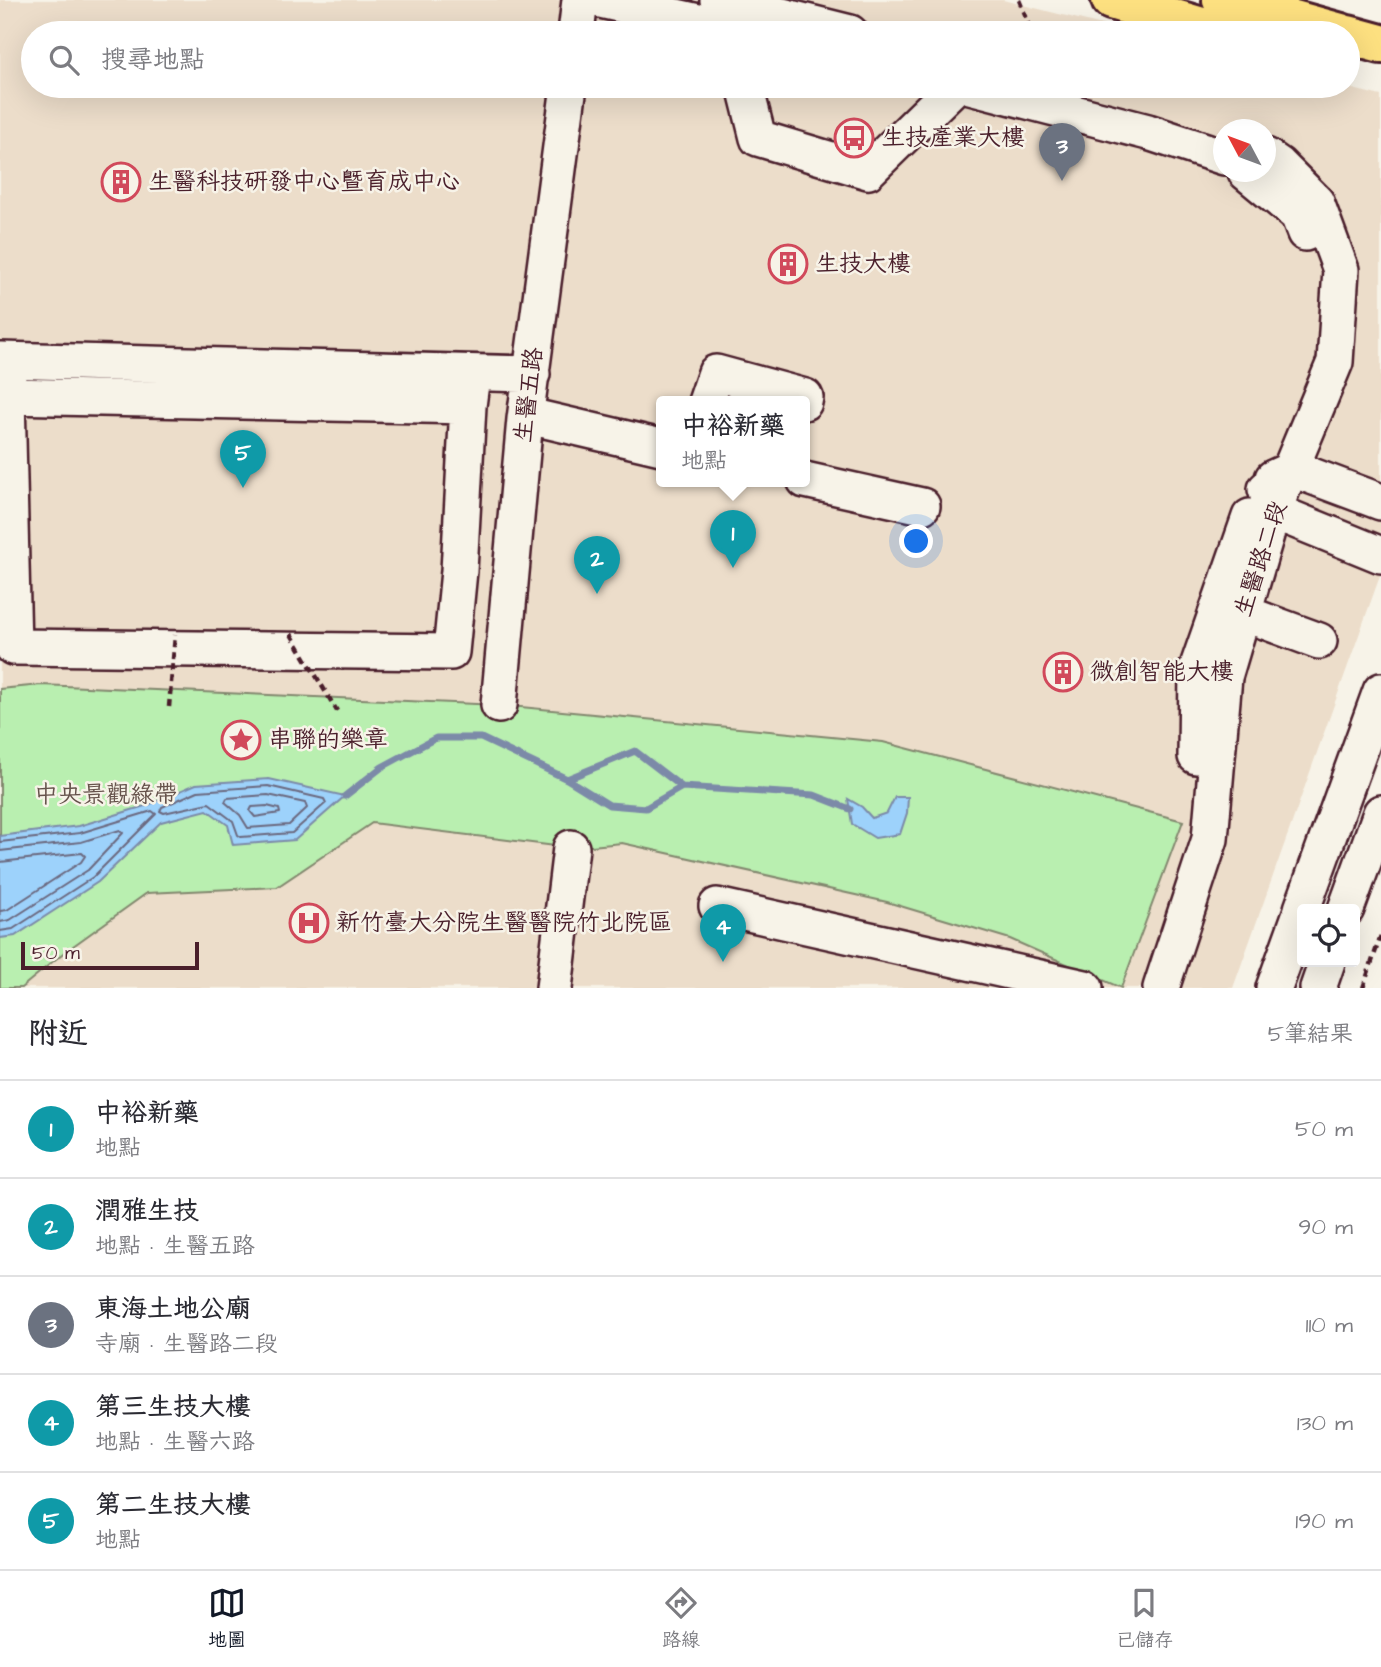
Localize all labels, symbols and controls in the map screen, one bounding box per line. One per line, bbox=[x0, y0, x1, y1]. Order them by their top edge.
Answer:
search box bbox=[21, 21, 1360, 98]
icon: search bbox=[45, 41, 83, 79]
text: 搜尋地點 bbox=[101, 42, 205, 78]
bus stop icon: 生技產業大樓 bbox=[833, 117, 875, 159]
north arrow bbox=[1213, 119, 1276, 182]
place label: 生技產業大樓 bbox=[881, 121, 1025, 155]
pin: 3 bbox=[1039, 123, 1085, 181]
building icon: 生醫科技研發中心暨育成中心 bbox=[100, 161, 142, 203]
place label: 生醫科技研發中心暨育成中心 bbox=[148, 165, 460, 199]
building icon: 生技大樓 bbox=[767, 243, 809, 285]
place label: 生技大樓 bbox=[815, 247, 911, 281]
street label: 生醫五路 bbox=[506, 345, 552, 445]
popup bbox=[656, 396, 810, 487]
text: 中裕新藥 bbox=[681, 408, 785, 444]
pin: 5 bbox=[220, 430, 266, 488]
text: 地點 bbox=[681, 445, 727, 477]
street label: 生醫路二段 bbox=[1226, 497, 1296, 621]
pin: 1 bbox=[710, 510, 756, 568]
your location bbox=[899, 524, 933, 558]
pin: 2 bbox=[574, 536, 620, 594]
building icon: 微創智能大樓 bbox=[1042, 651, 1084, 693]
place label: 微創智能大樓 bbox=[1090, 655, 1234, 689]
place icon: 串聯的樂章 bbox=[220, 719, 262, 761]
place label: 串聯的樂章 bbox=[268, 723, 388, 757]
park label: 中央景觀綠帶 bbox=[34, 778, 178, 812]
hospital icon: 新竹臺大分院生醫醫院竹北院區 bbox=[288, 902, 330, 944]
pin: 4 bbox=[700, 904, 746, 962]
map controls bbox=[1297, 904, 1360, 967]
button: locate bbox=[1297, 904, 1360, 967]
place label: 新竹臺大分院生醫醫院竹北院區 bbox=[336, 906, 672, 940]
scale bar bbox=[21, 939, 200, 971]
text: 50 m bbox=[32, 940, 80, 967]
text: 附近 bbox=[28, 1013, 88, 1055]
text: 5筆結果 bbox=[1268, 1018, 1353, 1050]
text: 中裕新藥 bbox=[95, 1095, 199, 1131]
text: 1 bbox=[50, 1113, 52, 1145]
text: 50 m bbox=[1295, 1113, 1353, 1145]
text: 地點 bbox=[95, 1132, 141, 1164]
text: 潤雅生技 bbox=[95, 1193, 199, 1229]
text: 2 bbox=[44, 1211, 58, 1243]
text: 90 m bbox=[1298, 1211, 1353, 1243]
text: 地點 · 生醫五路 bbox=[95, 1230, 255, 1262]
text: 東海土地公廟 bbox=[95, 1291, 251, 1327]
text: 3 bbox=[45, 1309, 57, 1341]
text: 110 m bbox=[1305, 1309, 1353, 1341]
text: 寺廟 · 生醫路二段 bbox=[95, 1328, 278, 1360]
text: 第三生技大樓 bbox=[95, 1389, 251, 1425]
text: 4 bbox=[43, 1407, 59, 1439]
text: 130 m bbox=[1297, 1407, 1353, 1439]
text: 地點 · 生醫六路 bbox=[95, 1426, 255, 1458]
text: 第二生技大樓 bbox=[95, 1487, 251, 1523]
text: 5 bbox=[43, 1505, 59, 1537]
text: 190 m bbox=[1295, 1505, 1353, 1537]
text: 地點 bbox=[95, 1524, 141, 1556]
tab: 地圖 bbox=[208, 1584, 246, 1654]
tab: 路線 bbox=[662, 1584, 700, 1654]
tab: 已儲存 bbox=[1116, 1584, 1173, 1654]

